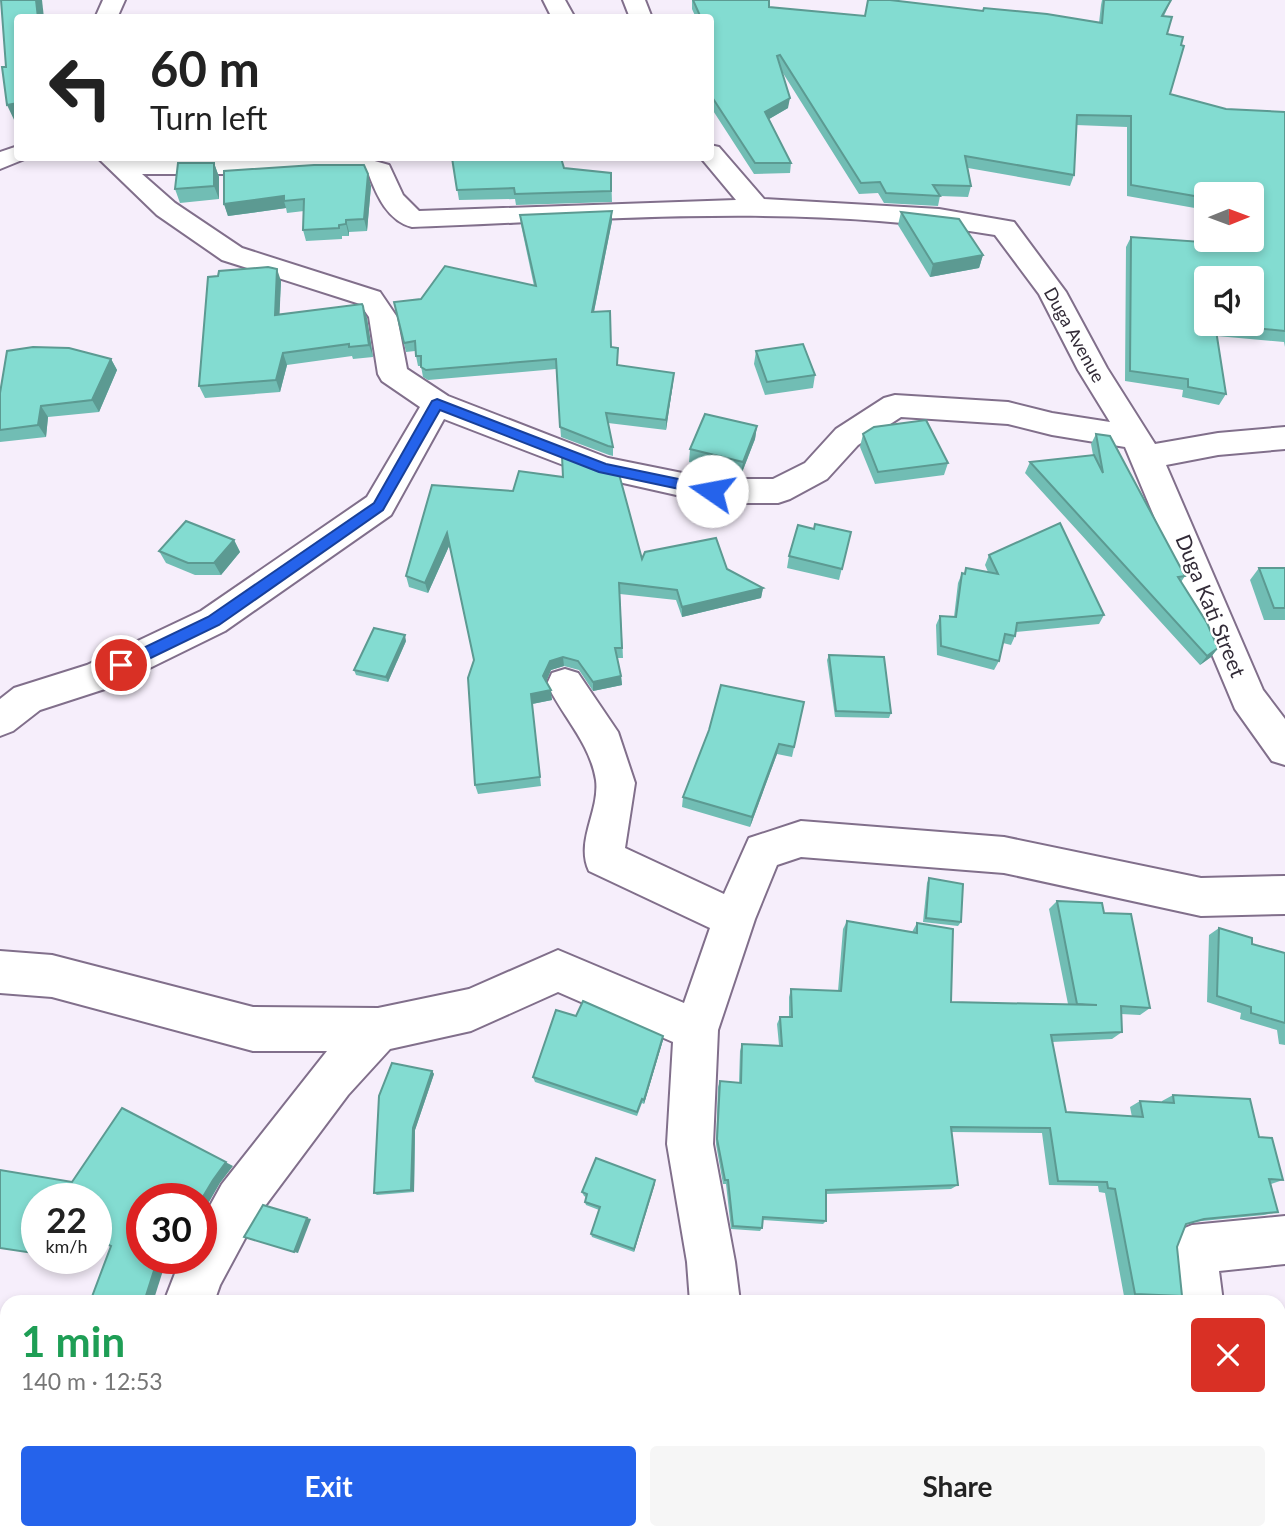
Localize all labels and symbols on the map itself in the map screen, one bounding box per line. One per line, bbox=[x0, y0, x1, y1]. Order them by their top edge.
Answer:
north arrow bbox=[1194, 182, 1264, 252]
street label: Duga Avenue bbox=[1040, 283, 1110, 386]
position arrow bbox=[675, 454, 749, 528]
street label: Duga Kati Street bbox=[1171, 530, 1252, 681]
pin bbox=[91, 635, 151, 695]
speed limit sign: 30 bbox=[126, 1183, 217, 1274]

